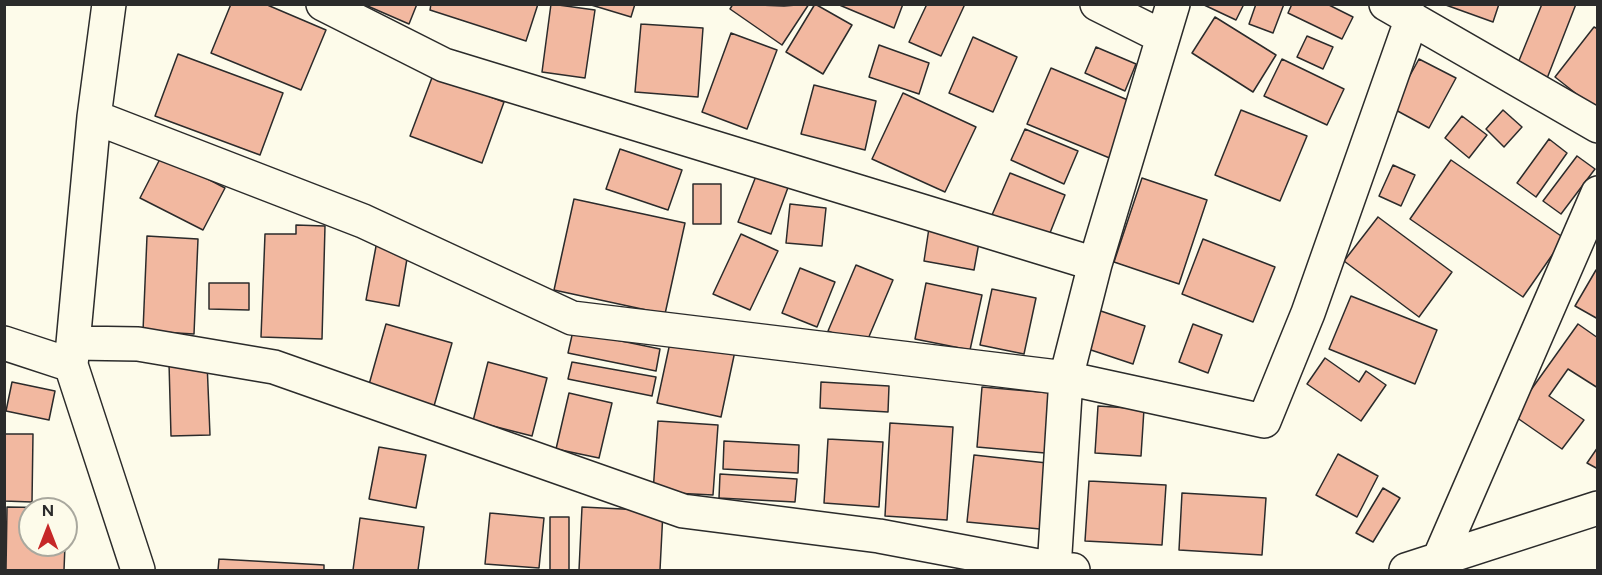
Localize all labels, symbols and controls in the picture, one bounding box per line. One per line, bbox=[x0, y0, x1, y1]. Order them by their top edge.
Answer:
north arrow bbox=[18, 497, 78, 557]
text: N bbox=[42, 501, 54, 520]

